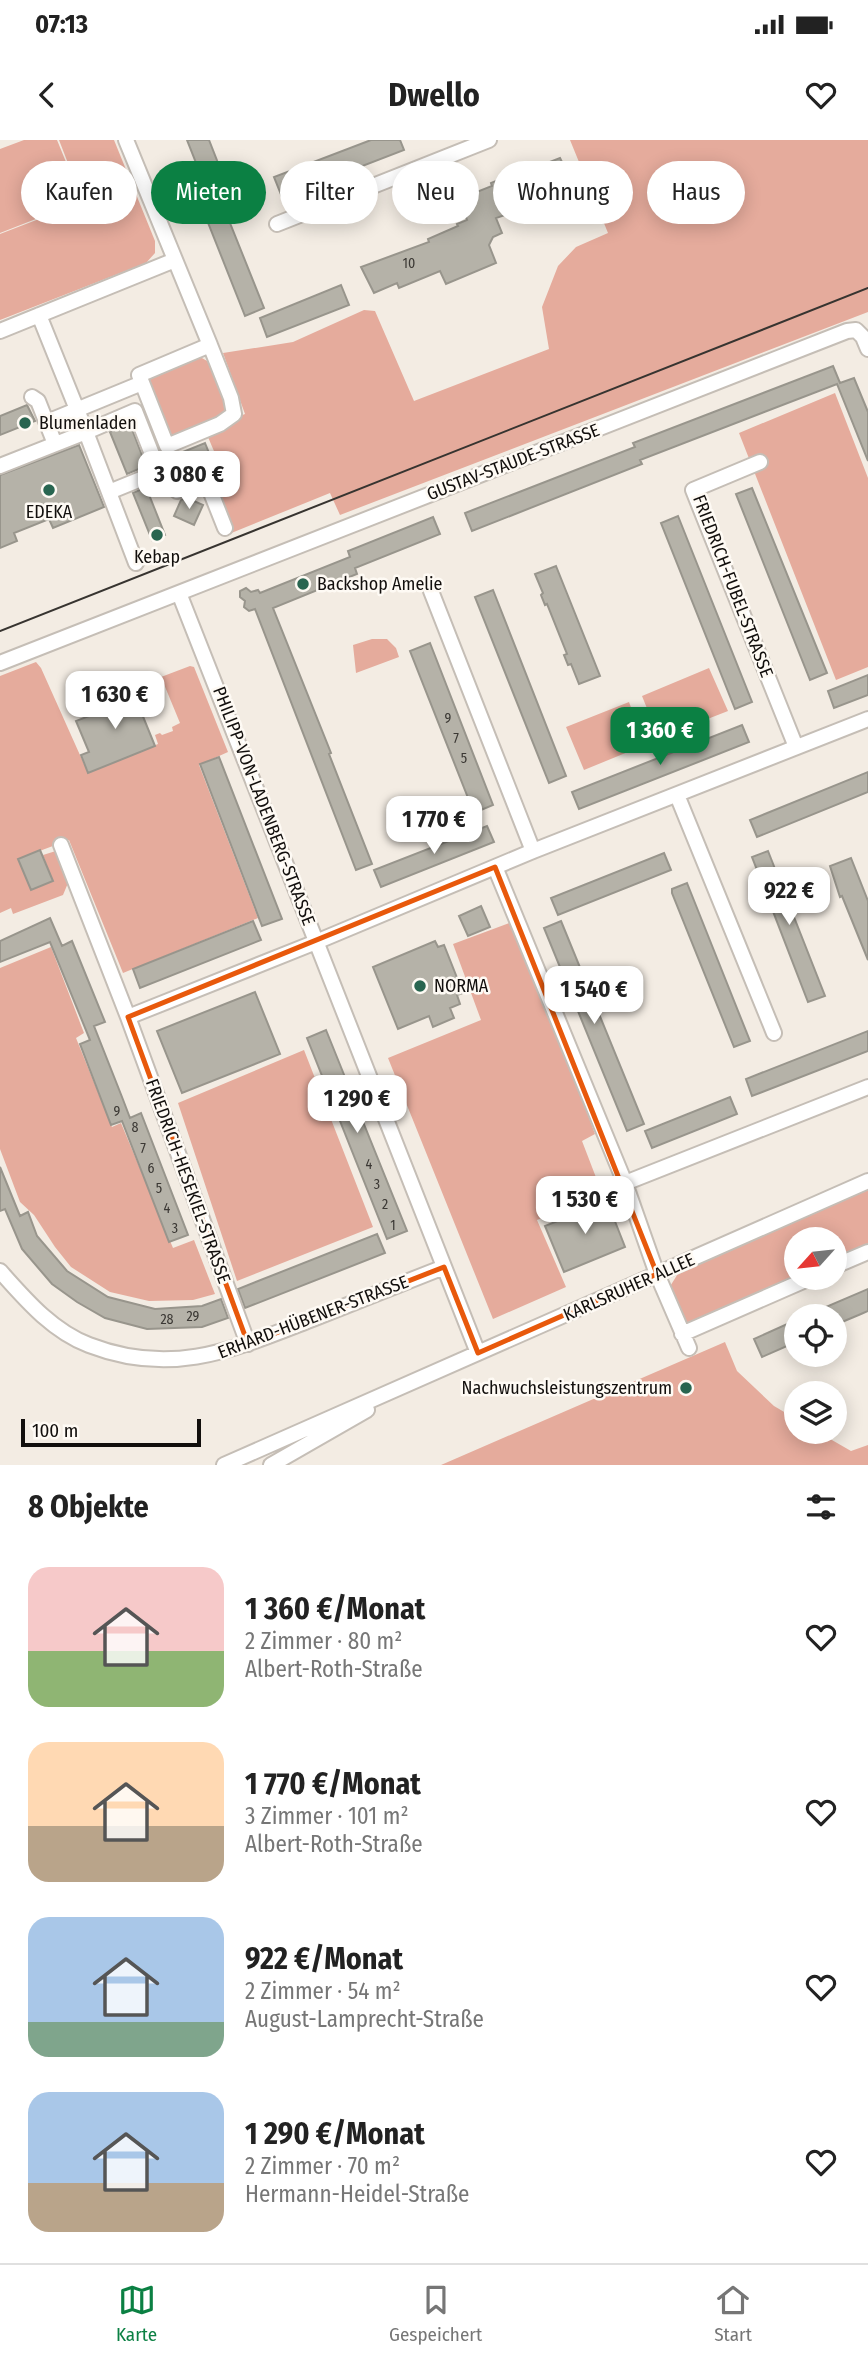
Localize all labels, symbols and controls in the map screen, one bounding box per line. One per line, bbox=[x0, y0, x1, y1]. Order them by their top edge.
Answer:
text: 07:13 bbox=[35, 9, 88, 40]
icon: back bbox=[28, 76, 66, 114]
text: Dwello bbox=[388, 76, 480, 114]
icon: heart bbox=[802, 76, 840, 114]
chip: Kaufen bbox=[21, 161, 137, 224]
chip: Mieten bbox=[151, 161, 266, 224]
chip: Filter bbox=[280, 161, 378, 224]
chip: Neu bbox=[392, 161, 479, 224]
chip: Wohnung bbox=[493, 161, 633, 224]
chip: Haus bbox=[647, 161, 745, 224]
house number: 10 bbox=[403, 255, 415, 272]
place label: Blumenladen bbox=[39, 412, 137, 434]
marker: Blumenladen bbox=[17, 415, 33, 431]
street label: GUSTAV-STAUDE-STRASSE bbox=[424, 419, 602, 505]
pin: 3 080 € bbox=[124, 452, 254, 511]
text: 3 080 € bbox=[154, 460, 224, 488]
marker: EDEKA bbox=[41, 482, 57, 498]
street label: FRIEDRICH-FUBEL-STRASSE bbox=[688, 492, 778, 680]
place label: EDEKA bbox=[26, 501, 73, 523]
marker: Kebap bbox=[149, 527, 165, 543]
place label: Kebap bbox=[134, 546, 180, 568]
place label: Backshop Amelie bbox=[317, 573, 443, 595]
marker: Backshop Amelie bbox=[295, 576, 311, 592]
pin: 1 630 € bbox=[50, 672, 180, 731]
text: 1 630 € bbox=[82, 680, 148, 708]
street label: PHILIPP-VON-LADENBERG-STRASSE bbox=[208, 683, 320, 929]
pin: 1 360 € bbox=[595, 708, 725, 767]
house number: 9 bbox=[445, 710, 452, 727]
text: 1 360 € bbox=[626, 716, 694, 744]
house number: 7 bbox=[453, 730, 459, 747]
house number: 5 bbox=[461, 750, 467, 767]
pin: 1 770 € bbox=[369, 796, 499, 856]
text: 1 770 € bbox=[402, 805, 466, 833]
pin: 922 € bbox=[740, 868, 838, 927]
text: 922 € bbox=[764, 876, 814, 904]
pin: 1 540 € bbox=[529, 966, 659, 1026]
place label: NORMA bbox=[434, 975, 489, 997]
text: 1 540 € bbox=[560, 975, 628, 1003]
marker: NORMA bbox=[412, 978, 428, 994]
street label: FRIEDRICH-HESEKIEL-STRASSE bbox=[141, 1076, 235, 1286]
pin: 1 290 € bbox=[292, 1076, 422, 1135]
text: 1 290 € bbox=[324, 1084, 390, 1112]
house number: 9 bbox=[114, 1103, 121, 1120]
house number: 8 bbox=[132, 1119, 139, 1136]
house number: 7 bbox=[140, 1140, 146, 1157]
house number: 4 bbox=[366, 1156, 373, 1173]
house number: 6 bbox=[148, 1160, 155, 1177]
house number: 3 bbox=[374, 1176, 380, 1193]
pin: 1 530 € bbox=[520, 1176, 650, 1236]
house number: 5 bbox=[156, 1180, 162, 1197]
text: 1 530 € bbox=[552, 1185, 618, 1213]
house number: 2 bbox=[382, 1196, 388, 1213]
house number: 4 bbox=[164, 1200, 171, 1217]
house number: 1 bbox=[390, 1217, 396, 1234]
house number: 3 bbox=[172, 1220, 178, 1237]
north arrow bbox=[784, 1227, 847, 1290]
map controls bbox=[784, 1227, 847, 1444]
street label: KARLSRUHER ALLEE bbox=[560, 1248, 698, 1326]
street label: ERHARD-HÜBENER-STRASSE bbox=[215, 1270, 411, 1364]
button: locate bbox=[784, 1304, 847, 1367]
house number: 29 bbox=[187, 1308, 200, 1325]
house number: 28 bbox=[160, 1311, 174, 1328]
place label: Nachwuchsleistungszentrum bbox=[462, 1377, 672, 1399]
marker: Nachwuchsleistungszentrum bbox=[678, 1380, 694, 1396]
button: layers bbox=[784, 1381, 847, 1444]
scale bar bbox=[21, 1416, 201, 1448]
text: 100 m bbox=[32, 1419, 78, 1442]
icon: filters bbox=[802, 1488, 840, 1526]
text: 8 Objekte bbox=[28, 1489, 149, 1525]
text: 1 360 €/Monat bbox=[245, 1591, 425, 1627]
icon: home bbox=[84, 1595, 168, 1679]
icon: heart bbox=[802, 1618, 840, 1656]
text: 2 Zimmer · 80 m² bbox=[245, 1627, 402, 1655]
text: Albert-Roth-Straße bbox=[245, 1655, 423, 1683]
text: 1 770 €/Monat bbox=[245, 1766, 421, 1802]
icon: home bbox=[84, 1770, 168, 1854]
icon: heart bbox=[802, 1793, 840, 1831]
text: 3 Zimmer · 101 m² bbox=[245, 1802, 409, 1830]
text: Albert-Roth-Straße bbox=[245, 1830, 423, 1858]
text: 922 €/Monat bbox=[245, 1941, 403, 1977]
icon: home bbox=[84, 1945, 168, 2029]
icon: heart bbox=[802, 1968, 840, 2006]
text: 2 Zimmer · 54 m² bbox=[245, 1977, 401, 2005]
text: August-Lamprecht-Straße bbox=[245, 2005, 484, 2033]
text: 1 290 €/Monat bbox=[245, 2116, 425, 2152]
icon: home bbox=[84, 2120, 168, 2204]
icon: heart bbox=[802, 2143, 840, 2181]
text: 2 Zimmer · 70 m² bbox=[245, 2152, 400, 2180]
text: Hermann-Heidel-Straße bbox=[245, 2180, 469, 2208]
tab: Karte bbox=[116, 2281, 157, 2346]
tab: Gespeichert bbox=[389, 2281, 482, 2346]
tab: Start bbox=[714, 2281, 752, 2346]

